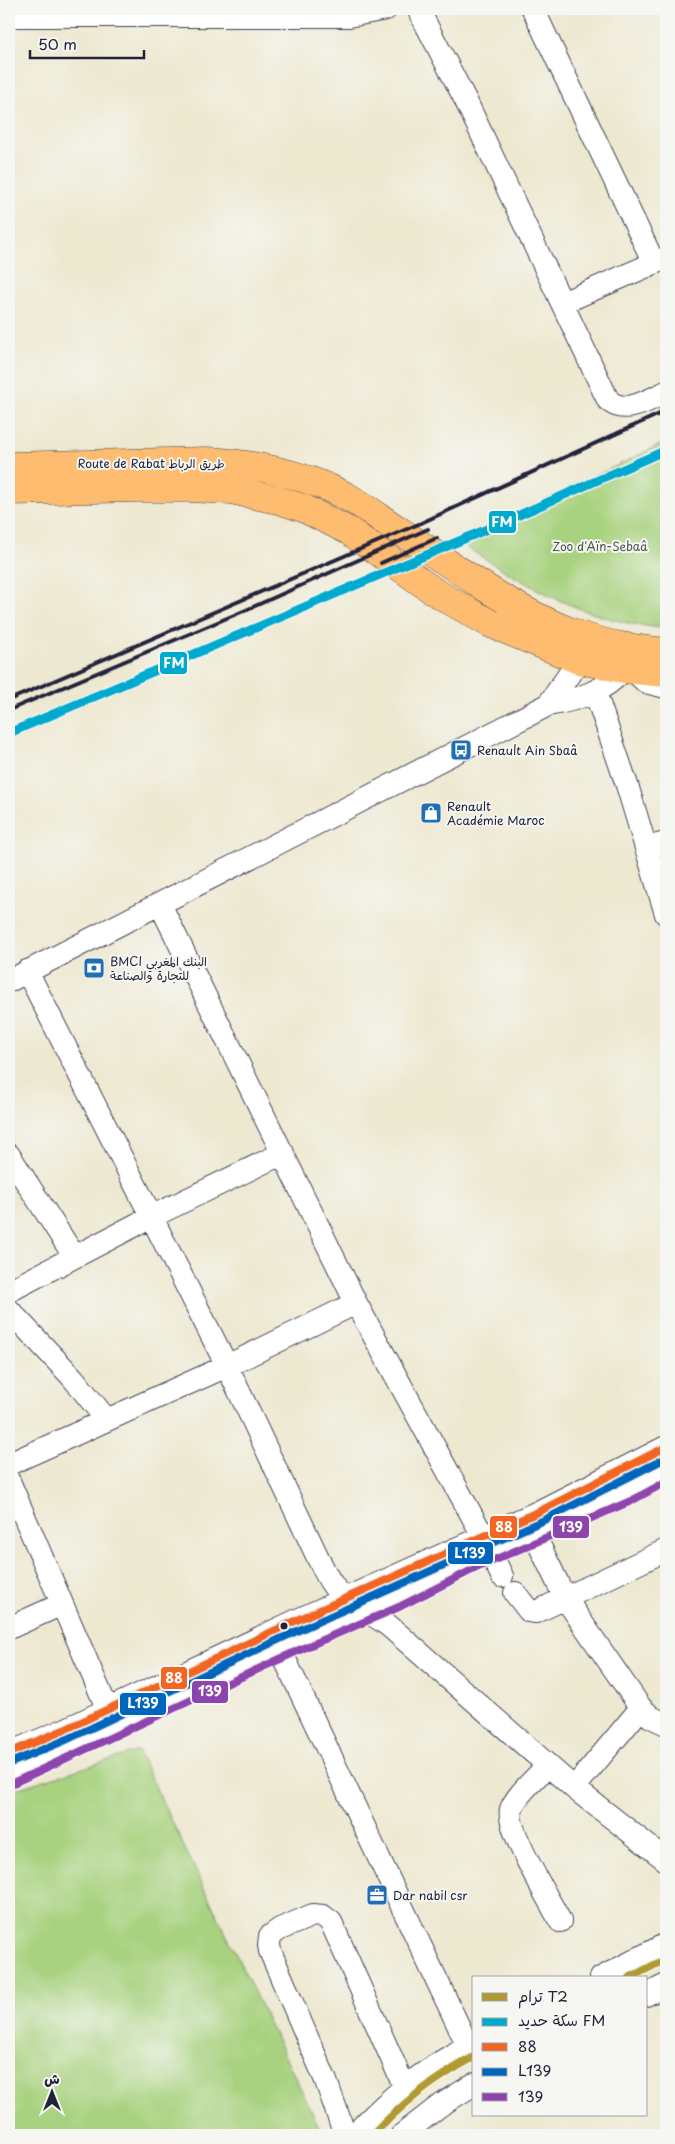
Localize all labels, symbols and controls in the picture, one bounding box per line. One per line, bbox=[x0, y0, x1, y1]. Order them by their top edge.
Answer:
scale bar bbox=[30, 28, 144, 60]
text: 50 m bbox=[38, 32, 77, 55]
street label: Route de Rabat طريق الرباط bbox=[77, 454, 225, 472]
line badge: FM bbox=[488, 510, 517, 534]
text: FM bbox=[491, 511, 513, 532]
park label: Zoo d'Aïn-Sebaâ bbox=[552, 537, 648, 555]
line badge: FM bbox=[159, 651, 188, 675]
text: FM bbox=[163, 652, 185, 673]
bus stop icon: Renault Ain Sbaâ bbox=[449, 738, 473, 762]
place label: Renault Ain Sbaâ bbox=[477, 741, 578, 759]
place label: Renault Académie Maroc bbox=[447, 797, 545, 829]
shop icon: Renault Académie Maroc bbox=[419, 801, 443, 825]
place label: BMCI البنك المغربي للتجارة والصناعة bbox=[110, 952, 207, 984]
bank icon: BMCI البنك المغربي للتجارة والصناعة bbox=[82, 956, 106, 980]
line badge: 88 bbox=[489, 1515, 518, 1539]
line badge: 139 bbox=[552, 1515, 590, 1539]
text: 88 bbox=[495, 1516, 513, 1537]
text: 139 bbox=[559, 1516, 583, 1537]
line badge: L139 bbox=[447, 1541, 494, 1565]
text: L139 bbox=[454, 1542, 486, 1563]
unlabelled marker bbox=[279, 1621, 289, 1631]
line badge: 88 bbox=[160, 1666, 188, 1690]
text: 88 bbox=[165, 1667, 183, 1688]
line badge: 139 bbox=[191, 1680, 229, 1704]
text: 139 bbox=[198, 1680, 222, 1701]
line badge: L139 bbox=[119, 1692, 167, 1716]
text: L139 bbox=[127, 1692, 159, 1713]
office icon: Dar nabil csr bbox=[365, 1883, 389, 1907]
place label: Dar nabil csr bbox=[393, 1886, 468, 1904]
legend bbox=[472, 1976, 648, 2116]
text: ترام T2 bbox=[518, 1984, 568, 2009]
text: سكة حديد FM bbox=[518, 2008, 605, 2031]
text: 88 bbox=[518, 2034, 537, 2057]
text: L139 bbox=[518, 2058, 551, 2081]
north arrow bbox=[28, 2066, 78, 2116]
text: ش bbox=[44, 2068, 60, 2089]
text: 139 bbox=[518, 2084, 543, 2107]

